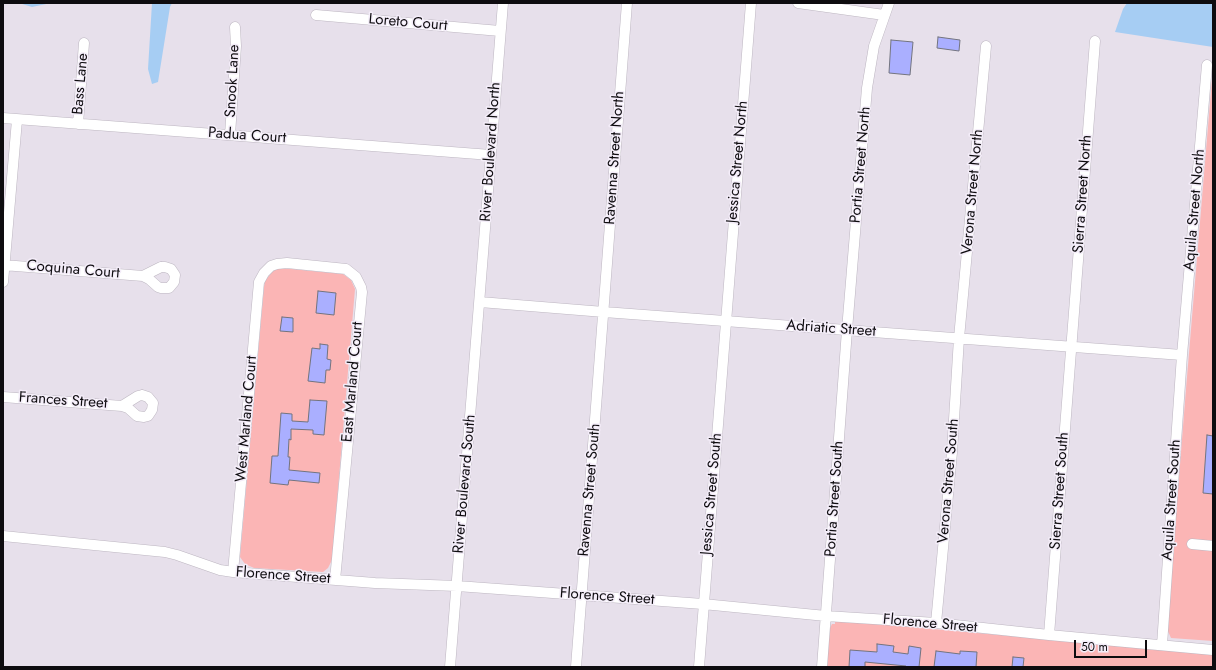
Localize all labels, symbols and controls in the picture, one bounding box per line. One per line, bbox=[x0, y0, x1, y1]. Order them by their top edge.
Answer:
street label: Loreto Court bbox=[368, 11, 448, 35]
street label: Snook Lane bbox=[222, 44, 244, 118]
street label: Bass Lane bbox=[69, 52, 93, 116]
street label: River Boulevard North bbox=[477, 82, 505, 222]
street label: Ravenna Street North bbox=[601, 91, 629, 225]
street label: Jessica Street North bbox=[724, 100, 752, 224]
street label: Portia Street North bbox=[847, 106, 875, 224]
street label: Padua Court bbox=[207, 124, 287, 148]
street label: Verona Street North bbox=[959, 129, 987, 255]
street label: Sierra Street North bbox=[1070, 134, 1096, 254]
street label: Aquila Street North bbox=[1181, 148, 1209, 272]
street label: Coquina Court bbox=[26, 257, 120, 283]
street label: Adriatic Street bbox=[786, 317, 876, 341]
street label: East Marland Court bbox=[339, 321, 367, 443]
street label: West Marland Court bbox=[233, 355, 261, 483]
street label: Frances Street bbox=[18, 389, 108, 413]
street label: River Boulevard South bbox=[450, 414, 480, 554]
street label: Verona Street South bbox=[935, 418, 963, 544]
street label: Ravenna Street South bbox=[575, 423, 605, 557]
street label: Jessica Street South bbox=[698, 432, 726, 556]
street label: Sierra Street South bbox=[1047, 432, 1073, 550]
street label: Aquila Street South bbox=[1159, 439, 1185, 561]
street label: Portia Street South bbox=[822, 440, 848, 558]
street label: Florence Street bbox=[235, 564, 331, 588]
street label: Florence Street bbox=[559, 585, 655, 609]
street label: Florence Street bbox=[882, 611, 978, 637]
scale bar bbox=[1076, 632, 1149, 658]
text: 50 m bbox=[1081, 638, 1108, 656]

